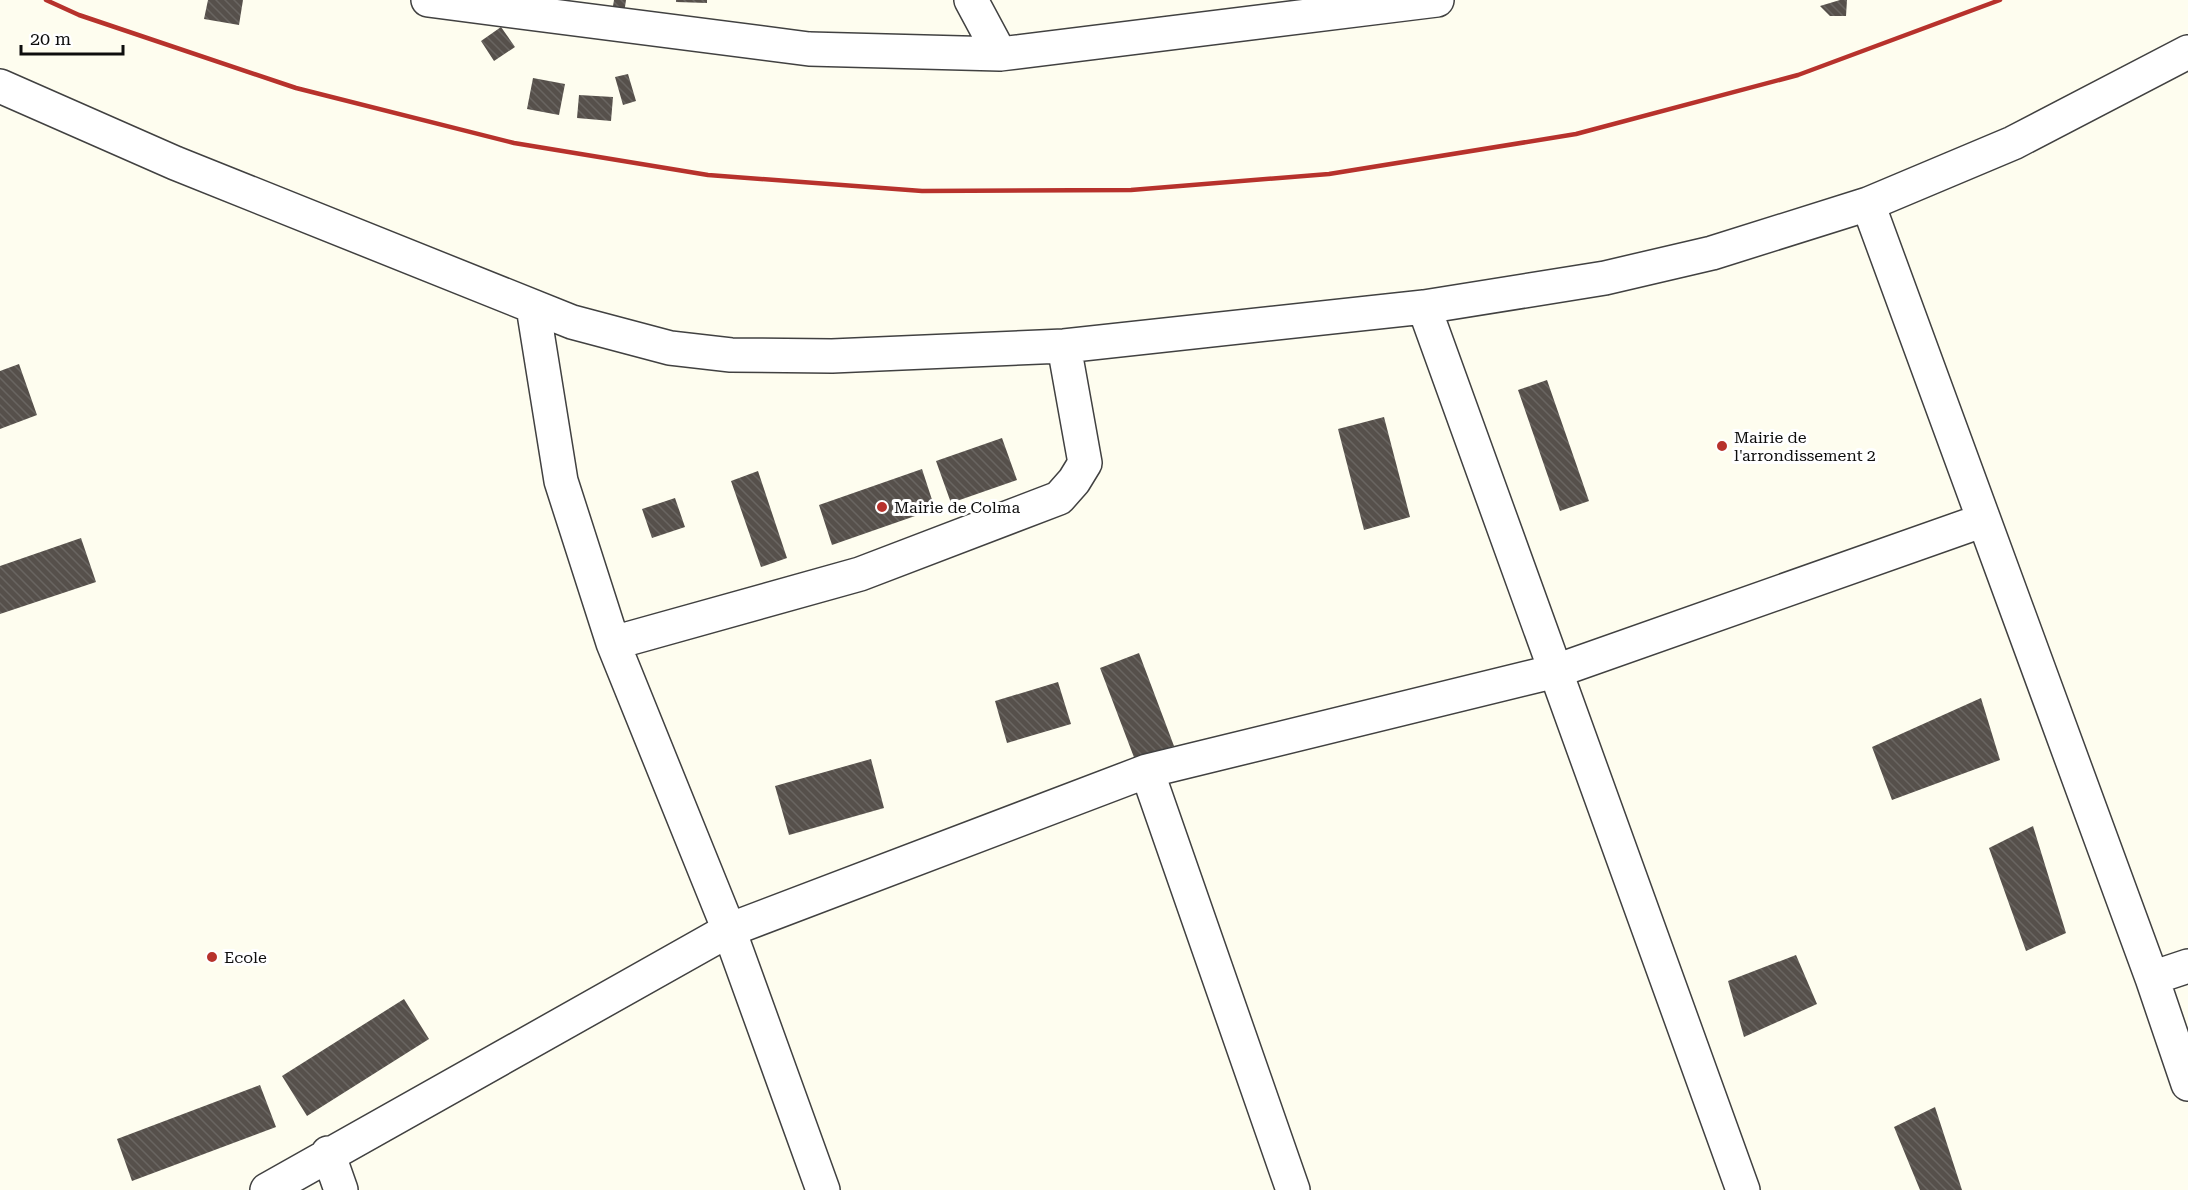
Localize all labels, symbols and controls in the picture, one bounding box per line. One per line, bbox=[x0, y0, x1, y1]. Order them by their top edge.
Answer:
scale bar bbox=[21, 18, 123, 56]
text: 20 m bbox=[30, 28, 71, 49]
place label: Mairie de l'arrondissement 2 bbox=[1734, 428, 1876, 465]
marker: Mairie de l'arrondissement 2 bbox=[1715, 439, 1729, 453]
place label: Mairie de Colma bbox=[894, 498, 1020, 517]
marker: Mairie de Colma bbox=[875, 500, 889, 514]
place label: Ecole bbox=[224, 948, 267, 967]
marker: Ecole bbox=[205, 950, 219, 964]

